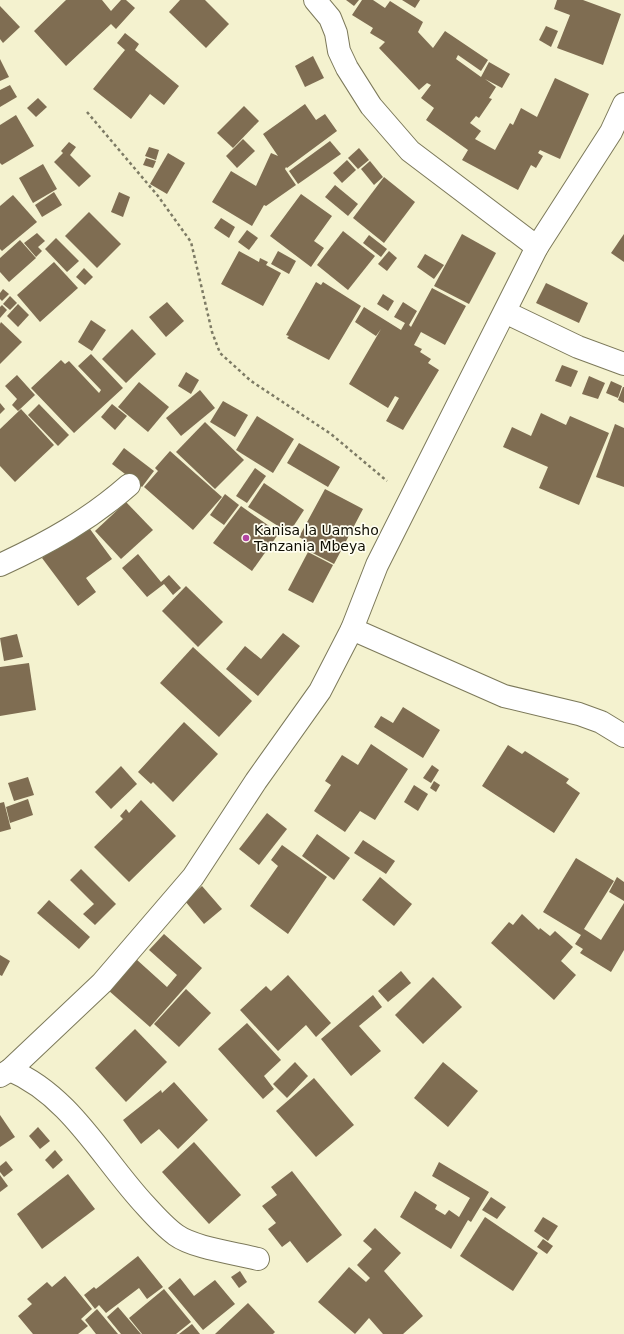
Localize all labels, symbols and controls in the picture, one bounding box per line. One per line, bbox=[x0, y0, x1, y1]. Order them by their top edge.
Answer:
place label: Kanisa la Uamsho Tanzania Mbeya bbox=[253, 522, 379, 554]
marker: Kanisa la Uamsho Tanzania Mbeya bbox=[241, 533, 251, 543]

